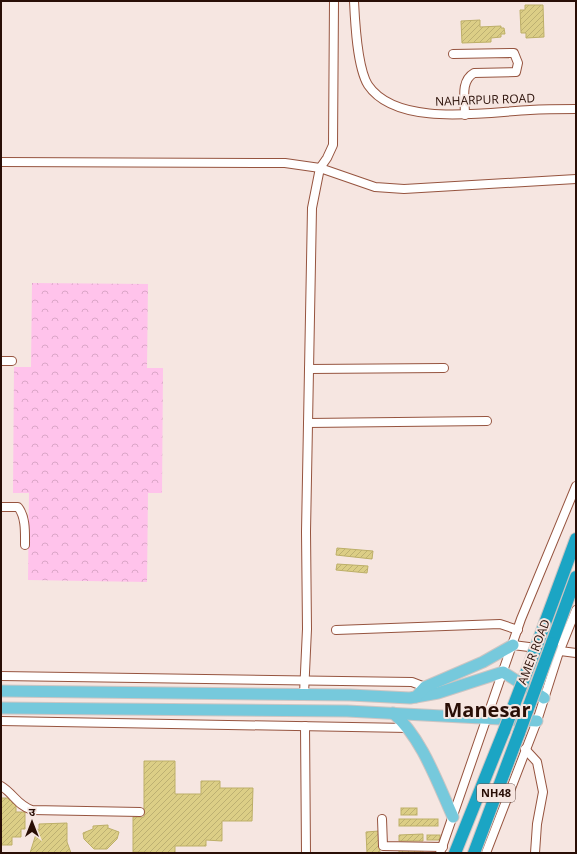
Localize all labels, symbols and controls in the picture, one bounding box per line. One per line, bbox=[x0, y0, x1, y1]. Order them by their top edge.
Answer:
street label: NAHARPUR ROAD bbox=[435, 89, 535, 110]
street label: AMER ROAD bbox=[513, 617, 554, 687]
district label: Manesar bbox=[443, 696, 531, 723]
road number: NH48 bbox=[477, 784, 515, 802]
north arrow bbox=[12, 802, 52, 842]
text: उ bbox=[29, 804, 36, 819]

